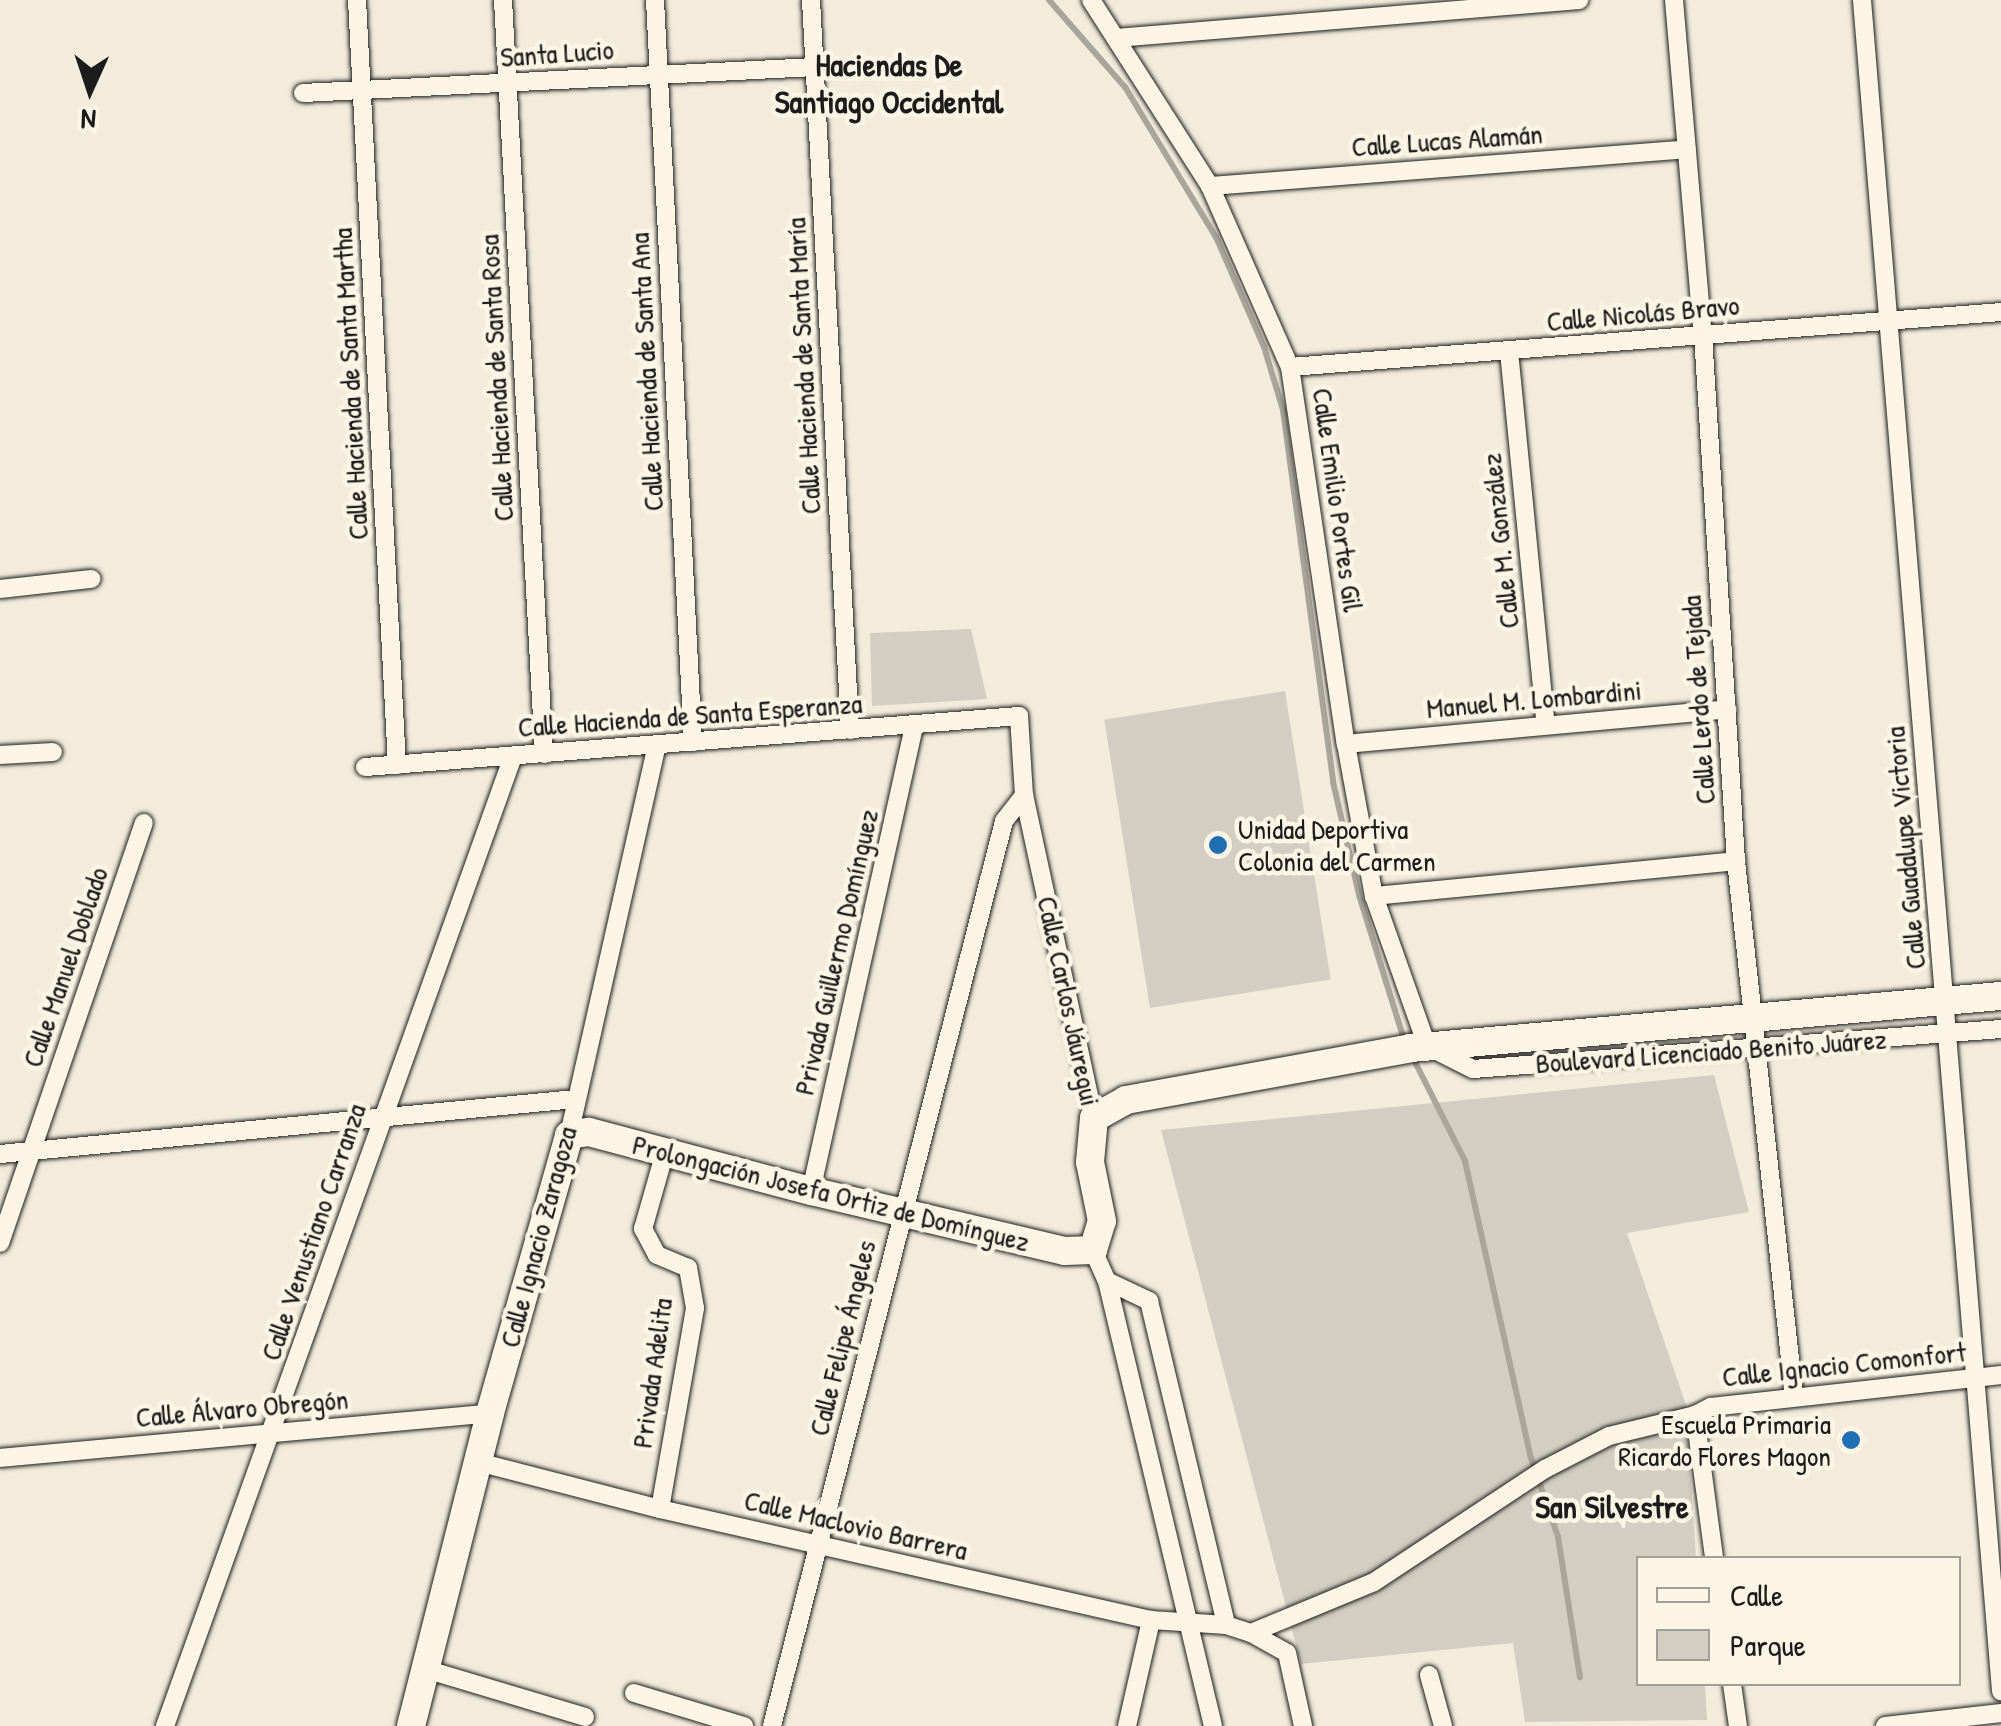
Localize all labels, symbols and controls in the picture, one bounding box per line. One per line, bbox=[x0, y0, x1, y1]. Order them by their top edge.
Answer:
street label: Santa Lucio bbox=[499, 32, 615, 74]
north arrow bbox=[40, 40, 140, 140]
district label: Haciendas De Santiago Occidental bbox=[775, 47, 1003, 122]
text: N bbox=[80, 101, 97, 139]
street label: Calle Lucas Alamán bbox=[1350, 117, 1544, 163]
street label: Calle Hacienda de Santa María bbox=[778, 217, 828, 515]
street label: Calle Hacienda de Santa Martha bbox=[325, 227, 375, 541]
street label: Calle Hacienda de Santa Ana bbox=[622, 232, 670, 512]
street label: Calle Hacienda de Santa Rosa bbox=[472, 234, 520, 522]
street label: Calle Nicolás Bravo bbox=[1545, 288, 1741, 338]
street label: Calle Emilio Portes Gil bbox=[1306, 386, 1370, 614]
street label: Calle M. González bbox=[1474, 452, 1526, 630]
street label: Calle Lerdo de Tejada bbox=[1674, 595, 1722, 805]
street label: Manuel M. Lombardini bbox=[1425, 673, 1643, 725]
street label: Calle Hacienda de Santa Esperanza bbox=[517, 686, 863, 744]
street label: Calle Guadalupe Victoria bbox=[1878, 725, 1932, 971]
street label: Privada Guillermo Domínguez bbox=[787, 806, 885, 1098]
place label: Unidad Deportiva Colonia del Carmen bbox=[1238, 812, 1436, 878]
marker: Unidad Deportiva Colonia del Carmen bbox=[1207, 834, 1229, 856]
street label: Calle Manuel Doblado bbox=[15, 863, 115, 1071]
street label: Calle Carlos Jáuregui bbox=[1030, 893, 1108, 1109]
street label: Boulevard Licenciado Benito Juárez bbox=[1534, 1022, 1888, 1080]
street label: Calle Venustiano Carranza bbox=[253, 1099, 373, 1365]
street label: Calle Ignacio Zaragoza bbox=[492, 1123, 584, 1351]
street label: Prolongación Josefa Ortiz de Domínguez bbox=[629, 1127, 1033, 1259]
street label: Calle Felipe Ángeles bbox=[801, 1237, 883, 1439]
street label: Privada Adelita bbox=[625, 1296, 679, 1450]
street label: Calle Ignacio Comonfort bbox=[1720, 1334, 1968, 1394]
street label: Calle Álvaro Obregón bbox=[134, 1382, 350, 1434]
place label: Escuela Primaria Ricardo Flores Magon bbox=[1618, 1407, 1831, 1473]
marker: Escuela Primaria Ricardo Flores Magon bbox=[1840, 1429, 1862, 1451]
street label: Calle Maclovio Barrera bbox=[741, 1483, 971, 1567]
district label: San Silvestre bbox=[1535, 1488, 1689, 1526]
legend bbox=[1636, 1556, 1961, 1686]
text: Calle bbox=[1730, 1575, 1783, 1615]
text: Parque bbox=[1730, 1625, 1806, 1665]

